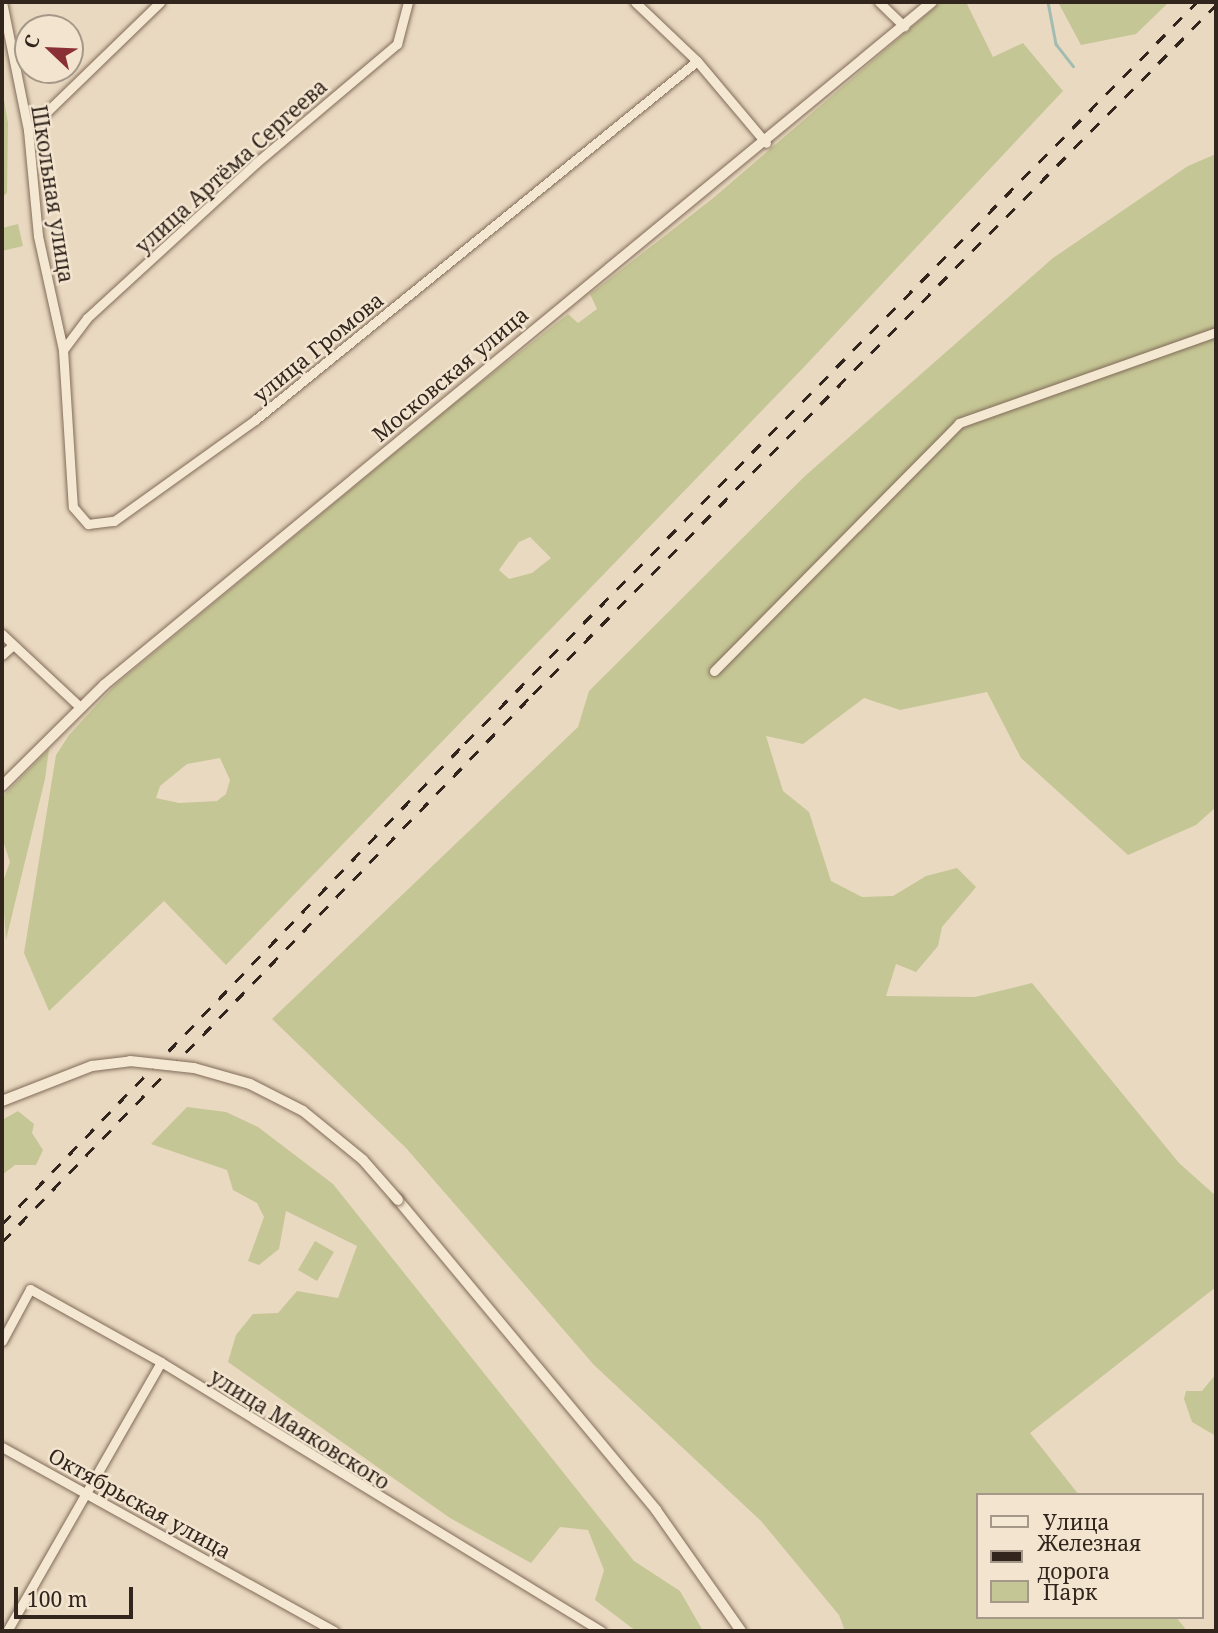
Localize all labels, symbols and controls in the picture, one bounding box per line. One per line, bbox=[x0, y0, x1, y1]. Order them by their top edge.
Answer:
north arrow bbox=[14, 14, 84, 84]
text: С bbox=[17, 31, 46, 52]
street label: улица Артёма Сергеева bbox=[130, 73, 332, 259]
street label: Школьная улица bbox=[27, 103, 79, 285]
street label: улица Громова bbox=[248, 287, 388, 407]
street label: Московская улица bbox=[367, 301, 533, 447]
street label: улица Маяковского bbox=[205, 1363, 395, 1495]
street label: Октябрьская улица bbox=[44, 1442, 236, 1564]
legend bbox=[976, 1493, 1204, 1619]
text: Улица bbox=[1043, 1508, 1110, 1536]
text: Железная дорога bbox=[1037, 1529, 1141, 1585]
scale bar bbox=[18, 1574, 136, 1618]
text: Парк bbox=[1043, 1578, 1097, 1606]
text: 100 m bbox=[27, 1585, 88, 1613]

